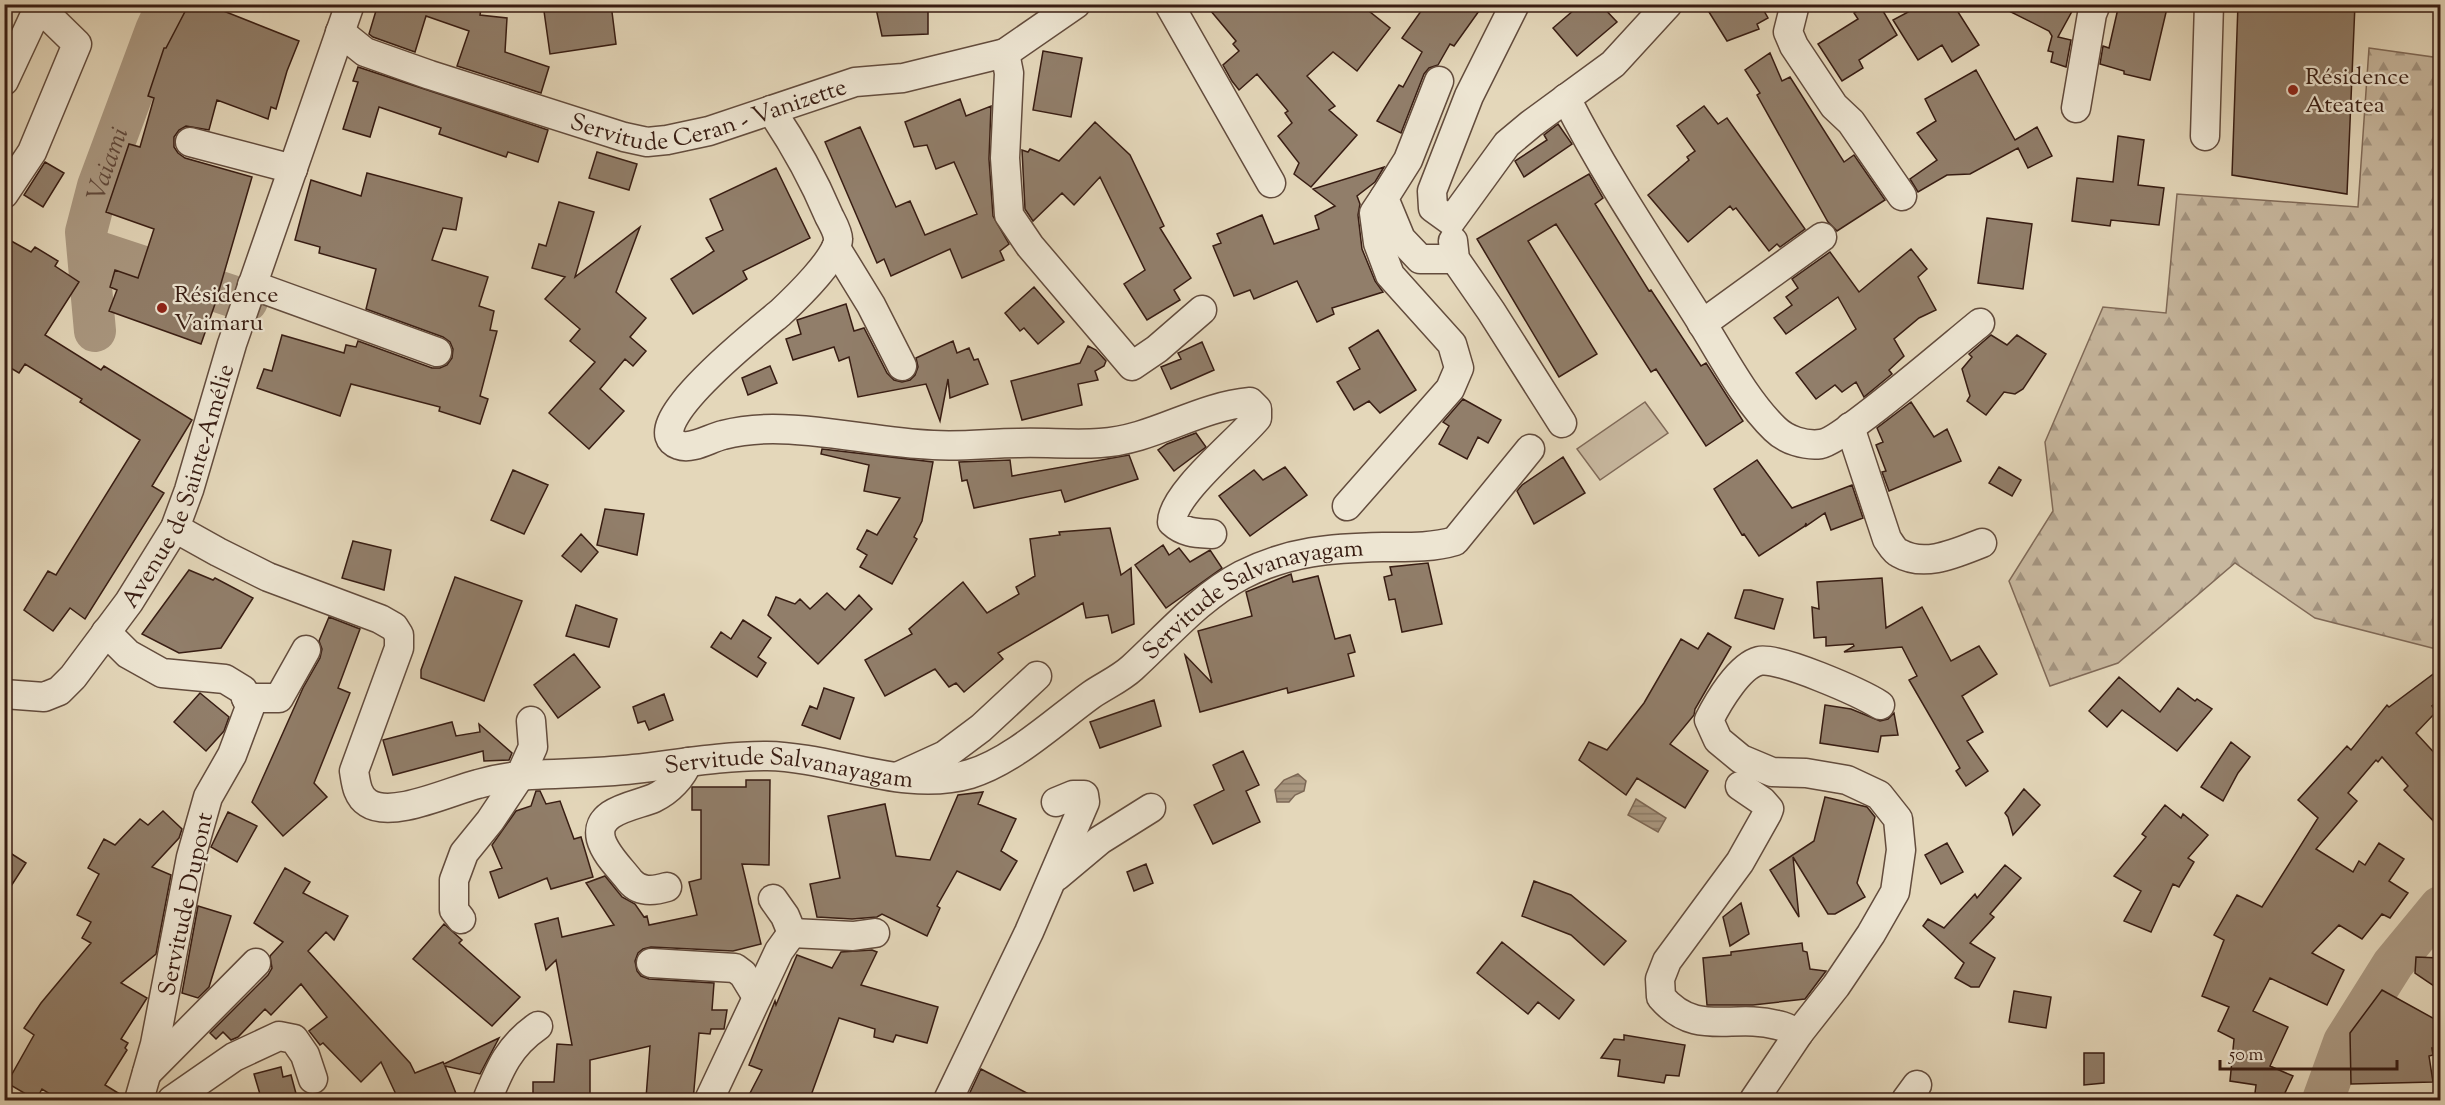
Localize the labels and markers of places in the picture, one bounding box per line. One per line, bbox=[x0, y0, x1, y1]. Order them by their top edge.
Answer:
place label: Résidence Ateatea bbox=[2305, 61, 2409, 123]
marker: Résidence Ateatea bbox=[2286, 83, 2300, 97]
place label: Résidence Vaimaru bbox=[174, 279, 278, 341]
marker: Résidence Vaimaru bbox=[155, 301, 169, 315]

